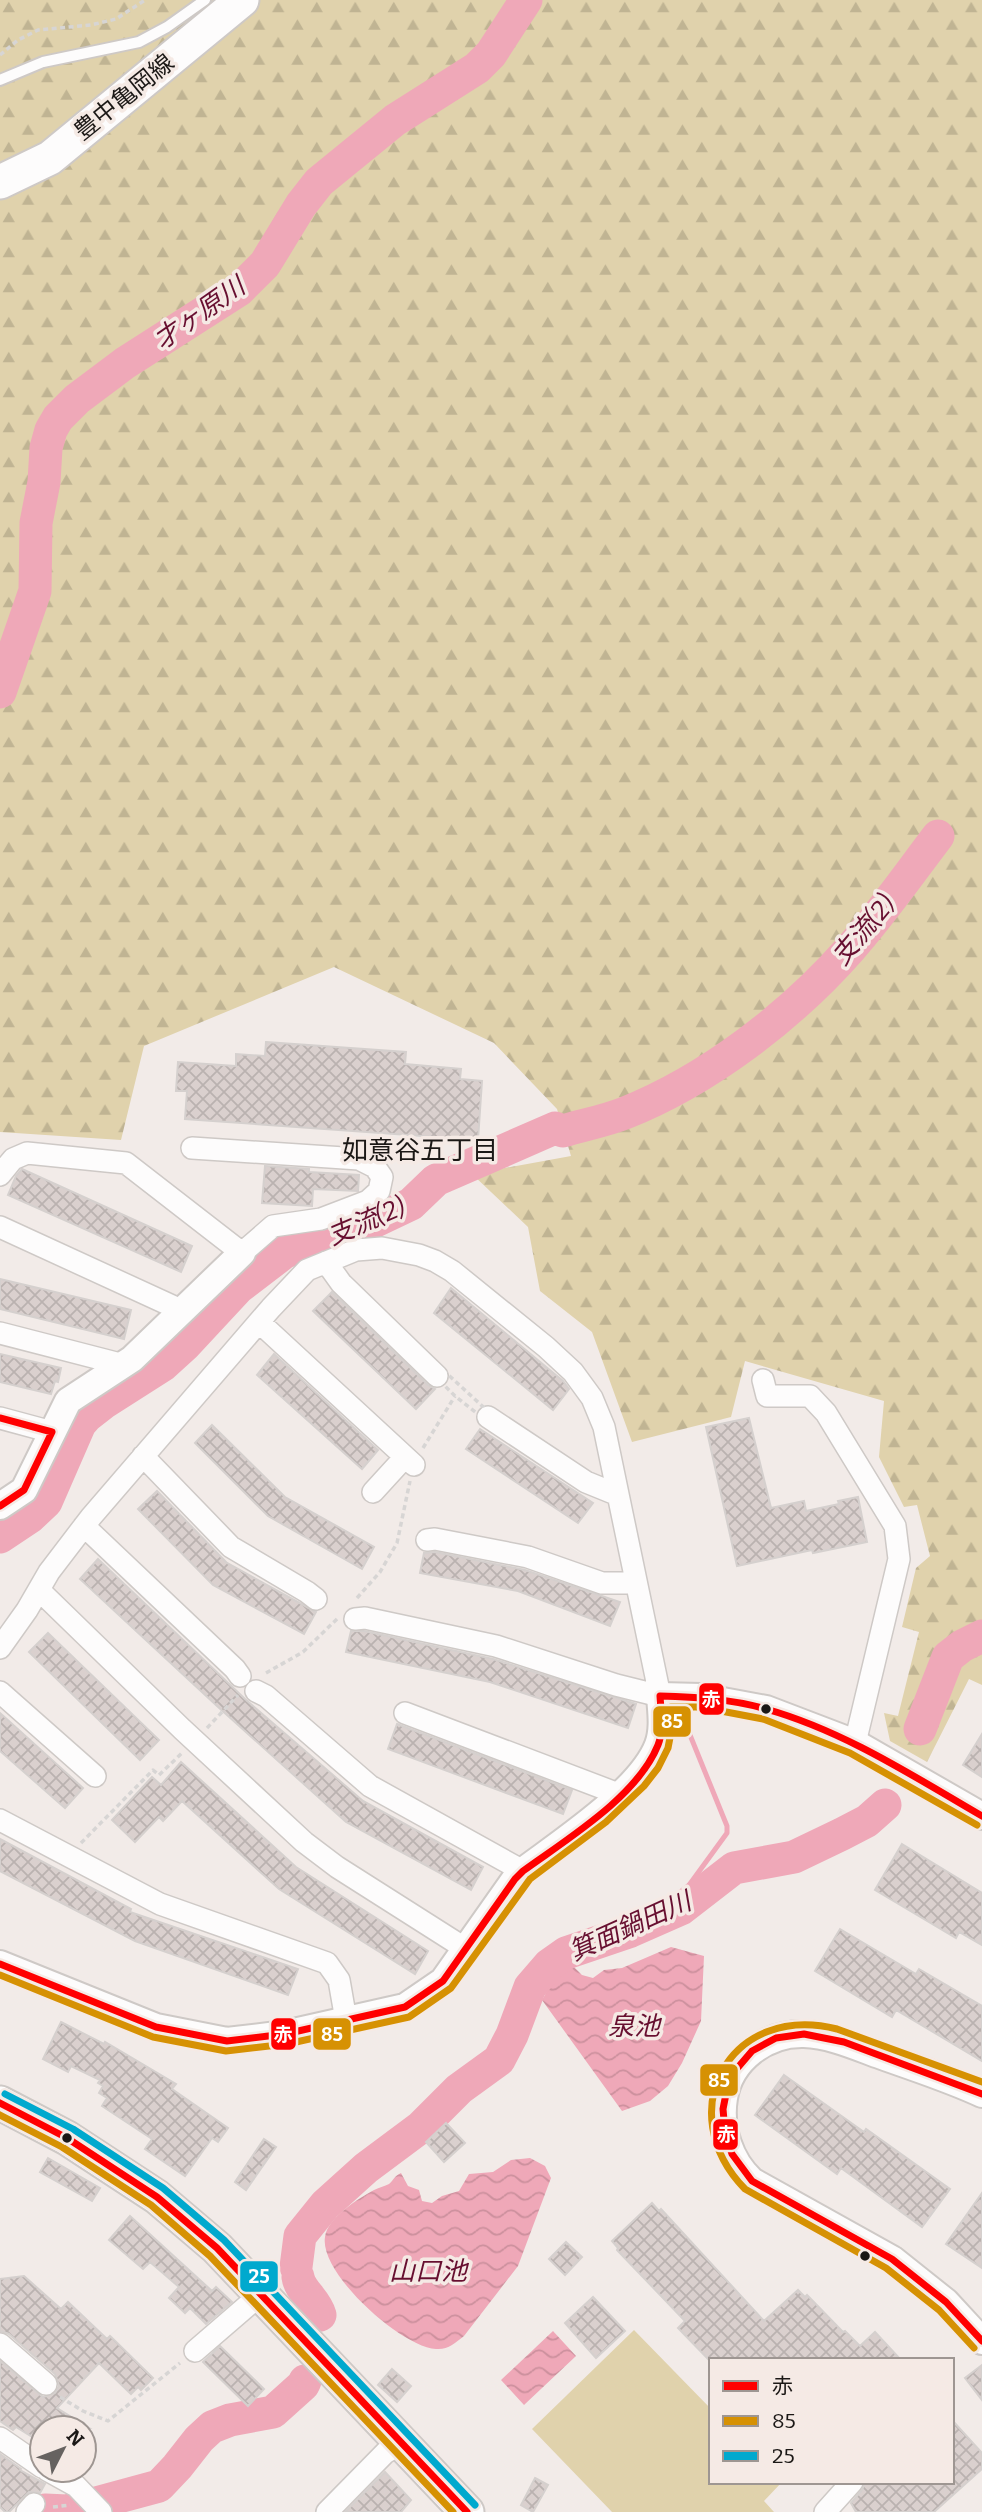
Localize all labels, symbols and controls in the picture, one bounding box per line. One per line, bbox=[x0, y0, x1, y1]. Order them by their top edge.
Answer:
street label: 豊中亀岡線 bbox=[69, 48, 179, 146]
water label: 才ヶ原川 bbox=[148, 269, 253, 356]
water label: 支流(2) bbox=[825, 889, 902, 971]
district label: 如意谷五丁目 bbox=[342, 1135, 498, 1166]
water label: 支流(2) bbox=[323, 1191, 410, 1252]
line badge: 赤 bbox=[698, 1682, 725, 1716]
text: 赤 bbox=[701, 1688, 721, 1711]
unlabelled marker bbox=[759, 1702, 773, 1716]
line badge: 85 bbox=[652, 1705, 692, 1738]
text: 85 bbox=[661, 1710, 683, 1733]
water label: 箕面鍋田川 bbox=[565, 1885, 699, 1967]
water label: 泉池 bbox=[608, 2011, 663, 2042]
line badge: 赤 bbox=[270, 2017, 297, 2051]
line badge: 85 bbox=[312, 2017, 352, 2051]
text: 赤 bbox=[273, 2023, 293, 2046]
text: 85 bbox=[321, 2023, 343, 2046]
line badge: 85 bbox=[699, 2063, 739, 2097]
text: 85 bbox=[708, 2069, 730, 2092]
line badge: 赤 bbox=[712, 2118, 739, 2151]
text: 赤 bbox=[716, 2123, 736, 2146]
unlabelled marker bbox=[60, 2131, 74, 2145]
unlabelled marker bbox=[858, 2249, 872, 2263]
water label: 山口池 bbox=[389, 2256, 470, 2287]
line badge: 25 bbox=[239, 2260, 279, 2293]
text: 25 bbox=[248, 2265, 270, 2288]
legend bbox=[709, 2358, 954, 2484]
text: 赤 bbox=[772, 2373, 793, 2399]
text: 85 bbox=[772, 2408, 796, 2434]
north arrow bbox=[28, 2414, 98, 2484]
text: N bbox=[62, 2425, 89, 2451]
text: 25 bbox=[772, 2443, 795, 2469]

